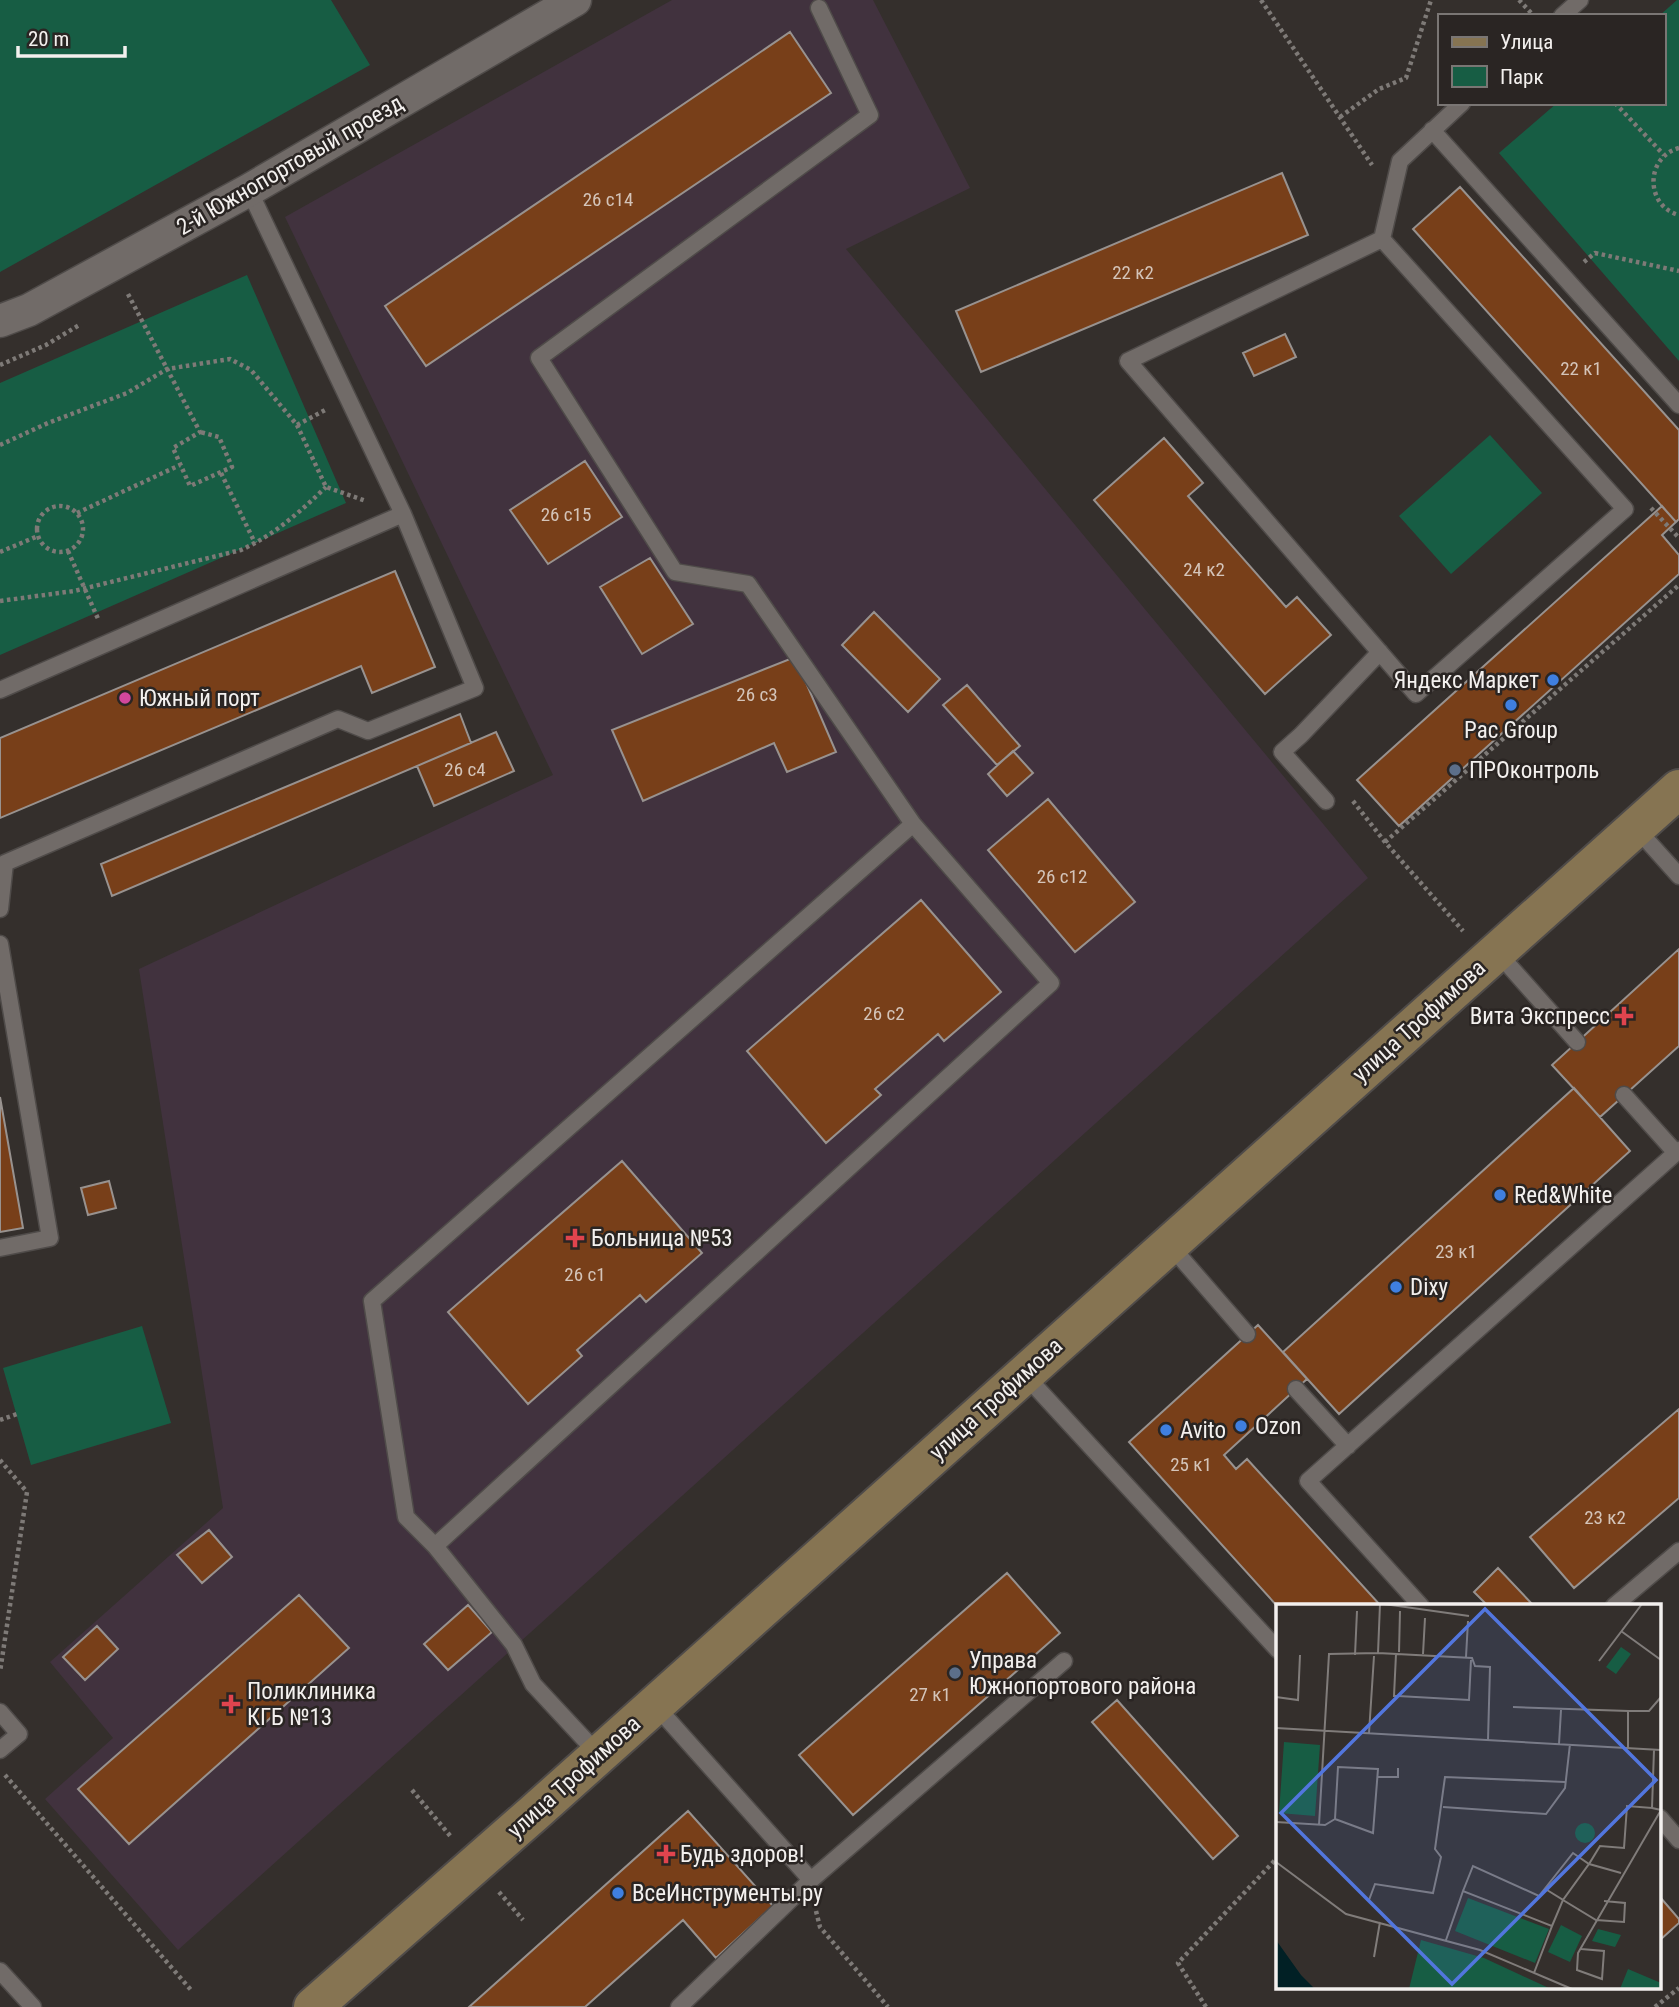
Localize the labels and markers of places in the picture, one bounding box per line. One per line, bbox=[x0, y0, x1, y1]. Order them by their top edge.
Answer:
place label: Яндекс Маркет bbox=[1393, 667, 1539, 694]
marker: Яндекс Маркет bbox=[1545, 672, 1561, 688]
place label: Южный порт bbox=[139, 685, 260, 712]
marker: Южный порт bbox=[117, 690, 133, 706]
marker: Pac Group bbox=[1503, 697, 1519, 713]
place label: Pac Group bbox=[1464, 717, 1558, 744]
place label: ПРОконтроль bbox=[1469, 757, 1599, 784]
marker: ПРОконтроль bbox=[1447, 762, 1463, 778]
place label: Вита Экспресс bbox=[1470, 1003, 1610, 1030]
marker: Вита Экспресс bbox=[1616, 1008, 1632, 1024]
place label: Red&White bbox=[1514, 1182, 1612, 1209]
marker: Red&White bbox=[1492, 1187, 1508, 1203]
place label: Больница №53 bbox=[591, 1225, 733, 1252]
marker: Больница №53 bbox=[565, 1228, 585, 1248]
place label: Dixy bbox=[1410, 1274, 1449, 1301]
marker: Dixy bbox=[1388, 1279, 1404, 1295]
place label: Ozon bbox=[1255, 1413, 1301, 1440]
place label: Avito bbox=[1180, 1417, 1226, 1444]
marker: Ozon bbox=[1233, 1418, 1249, 1434]
marker: Avito bbox=[1158, 1422, 1174, 1438]
place label: Управа Южнопортового района bbox=[969, 1647, 1196, 1700]
marker: Управа Южнопортового района bbox=[947, 1665, 963, 1681]
place label: Поликлиника КГБ №13 bbox=[247, 1678, 376, 1731]
marker: Поликлиника КГБ №13 bbox=[221, 1694, 241, 1714]
place label: Будь здоров! bbox=[680, 1841, 805, 1868]
marker: Будь здоров! bbox=[658, 1846, 674, 1862]
place label: ВсеИнструменты.ру bbox=[632, 1880, 823, 1907]
marker: ВсеИнструменты.ру bbox=[610, 1885, 626, 1901]

